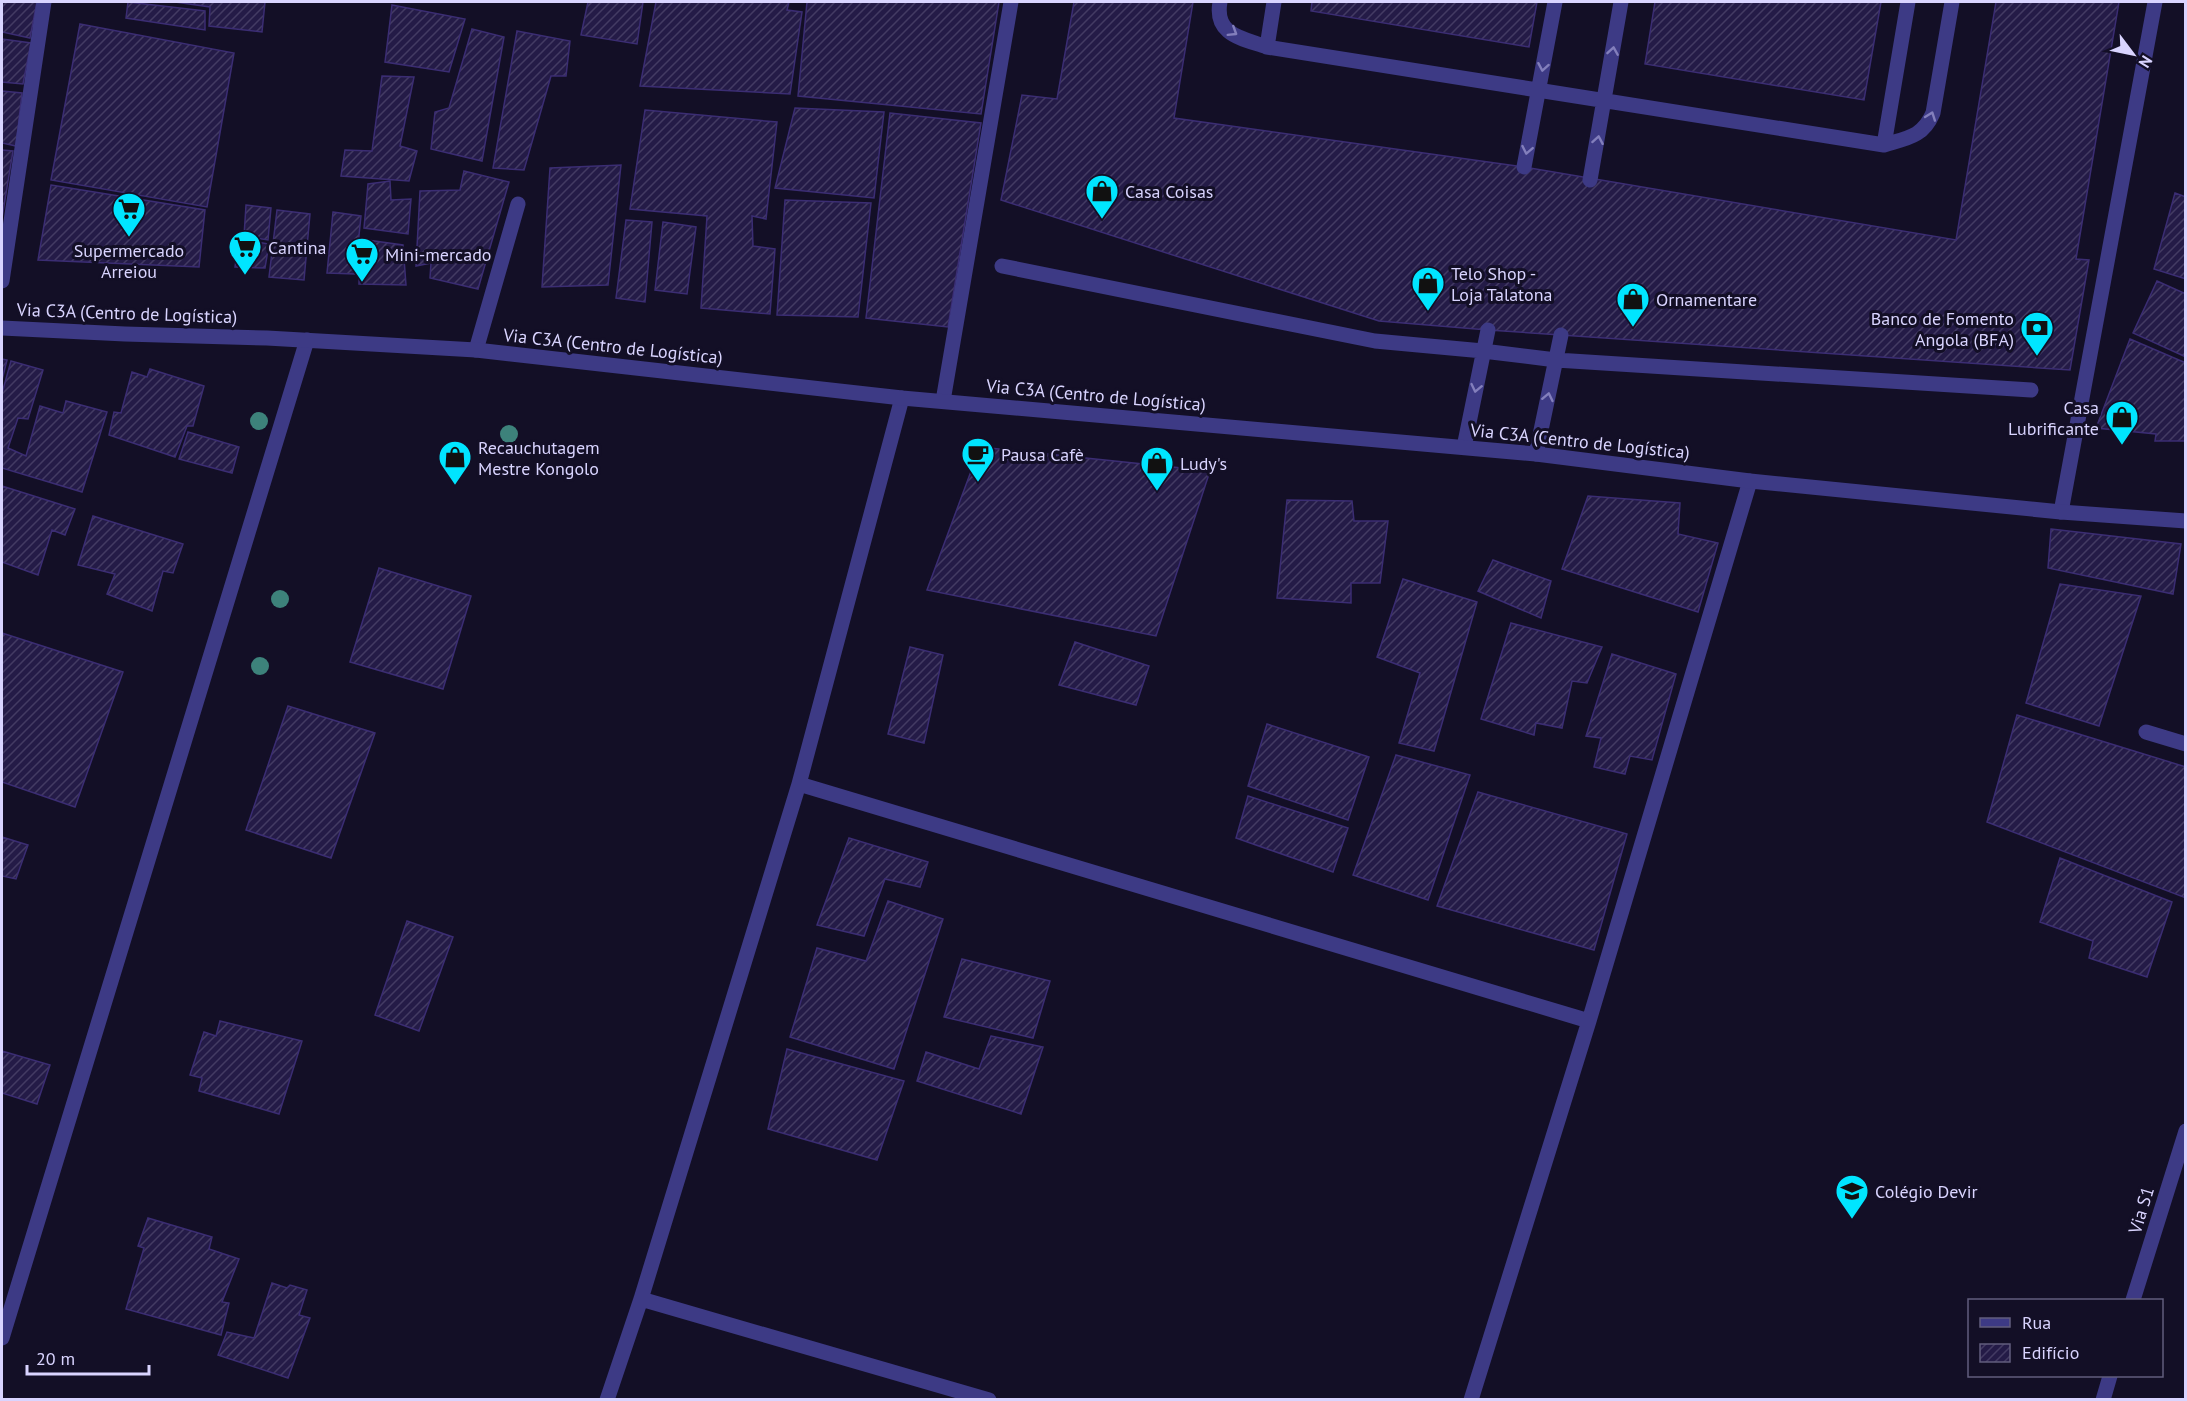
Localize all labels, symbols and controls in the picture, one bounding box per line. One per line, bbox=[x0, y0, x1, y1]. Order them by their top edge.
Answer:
north arrow bbox=[2103, 24, 2163, 84]
one-way arrow bbox=[1226, 25, 1237, 36]
one-way arrow bbox=[1606, 46, 1618, 55]
text: N bbox=[2134, 52, 2157, 72]
one-way arrow bbox=[1537, 62, 1550, 72]
one-way arrow bbox=[1923, 111, 1936, 122]
one-way arrow bbox=[1591, 135, 1603, 144]
one-way arrow bbox=[1521, 145, 1534, 155]
shop icon: Casa Coisas bbox=[1084, 173, 1120, 220]
place label: Casa Coisas bbox=[1125, 180, 1213, 203]
supermarket icon: Supermercado Arreiou bbox=[111, 191, 147, 238]
supermarket icon: Cantina bbox=[227, 229, 263, 276]
place label: Cantina bbox=[268, 236, 326, 259]
supermarket icon: Mini-mercado bbox=[344, 236, 380, 283]
place label: Supermercado Arreiou bbox=[74, 239, 184, 283]
place label: Mini-mercado bbox=[385, 243, 491, 266]
place label: Telo Shop - Loja Talatona bbox=[1451, 262, 1552, 306]
shop icon: Telo Shop - Loja Talatona bbox=[1410, 265, 1446, 312]
shop icon: Ornamentare bbox=[1615, 281, 1651, 328]
place label: Ornamentare bbox=[1656, 288, 1757, 311]
street label: Via C3A (Centro de Logística) bbox=[15, 298, 238, 328]
place label: Banco de Fomento Angola (BFA) bbox=[1871, 307, 2014, 351]
bank icon: Banco de Fomento Angola (BFA) bbox=[2019, 310, 2055, 357]
street label: Via C3A (Centro de Logística) bbox=[501, 323, 724, 369]
street label: Via C3A (Centro de Logística) bbox=[984, 374, 1207, 416]
one-way arrow bbox=[1470, 382, 1483, 392]
one-way arrow bbox=[1541, 392, 1554, 402]
place label: Casa Lubrificante bbox=[2008, 396, 2099, 440]
shop icon: Casa Lubrificante bbox=[2104, 399, 2140, 446]
street label: Via C3A (Centro de Logística) bbox=[1468, 418, 1691, 464]
place label: Recauchutagem Mestre Kongolo bbox=[478, 436, 600, 480]
cafe icon: Pausa Cafè bbox=[960, 436, 996, 483]
shop icon: Recauchutagem Mestre Kongolo bbox=[437, 439, 473, 486]
place label: Pausa Cafè bbox=[1001, 443, 1084, 466]
shop icon: Ludy's bbox=[1139, 445, 1175, 492]
place label: Ludy's bbox=[1180, 452, 1227, 475]
school or university icon: Colégio Devir bbox=[1834, 1173, 1870, 1220]
place label: Colégio Devir bbox=[1875, 1180, 1978, 1203]
street label: Via S1 bbox=[2123, 1184, 2159, 1237]
legend bbox=[1968, 1299, 2163, 1377]
text: Rua bbox=[2022, 1311, 2051, 1334]
scale bar bbox=[27, 1338, 148, 1376]
text: Edifício bbox=[2022, 1341, 2079, 1364]
text: 20 m bbox=[36, 1347, 75, 1370]

